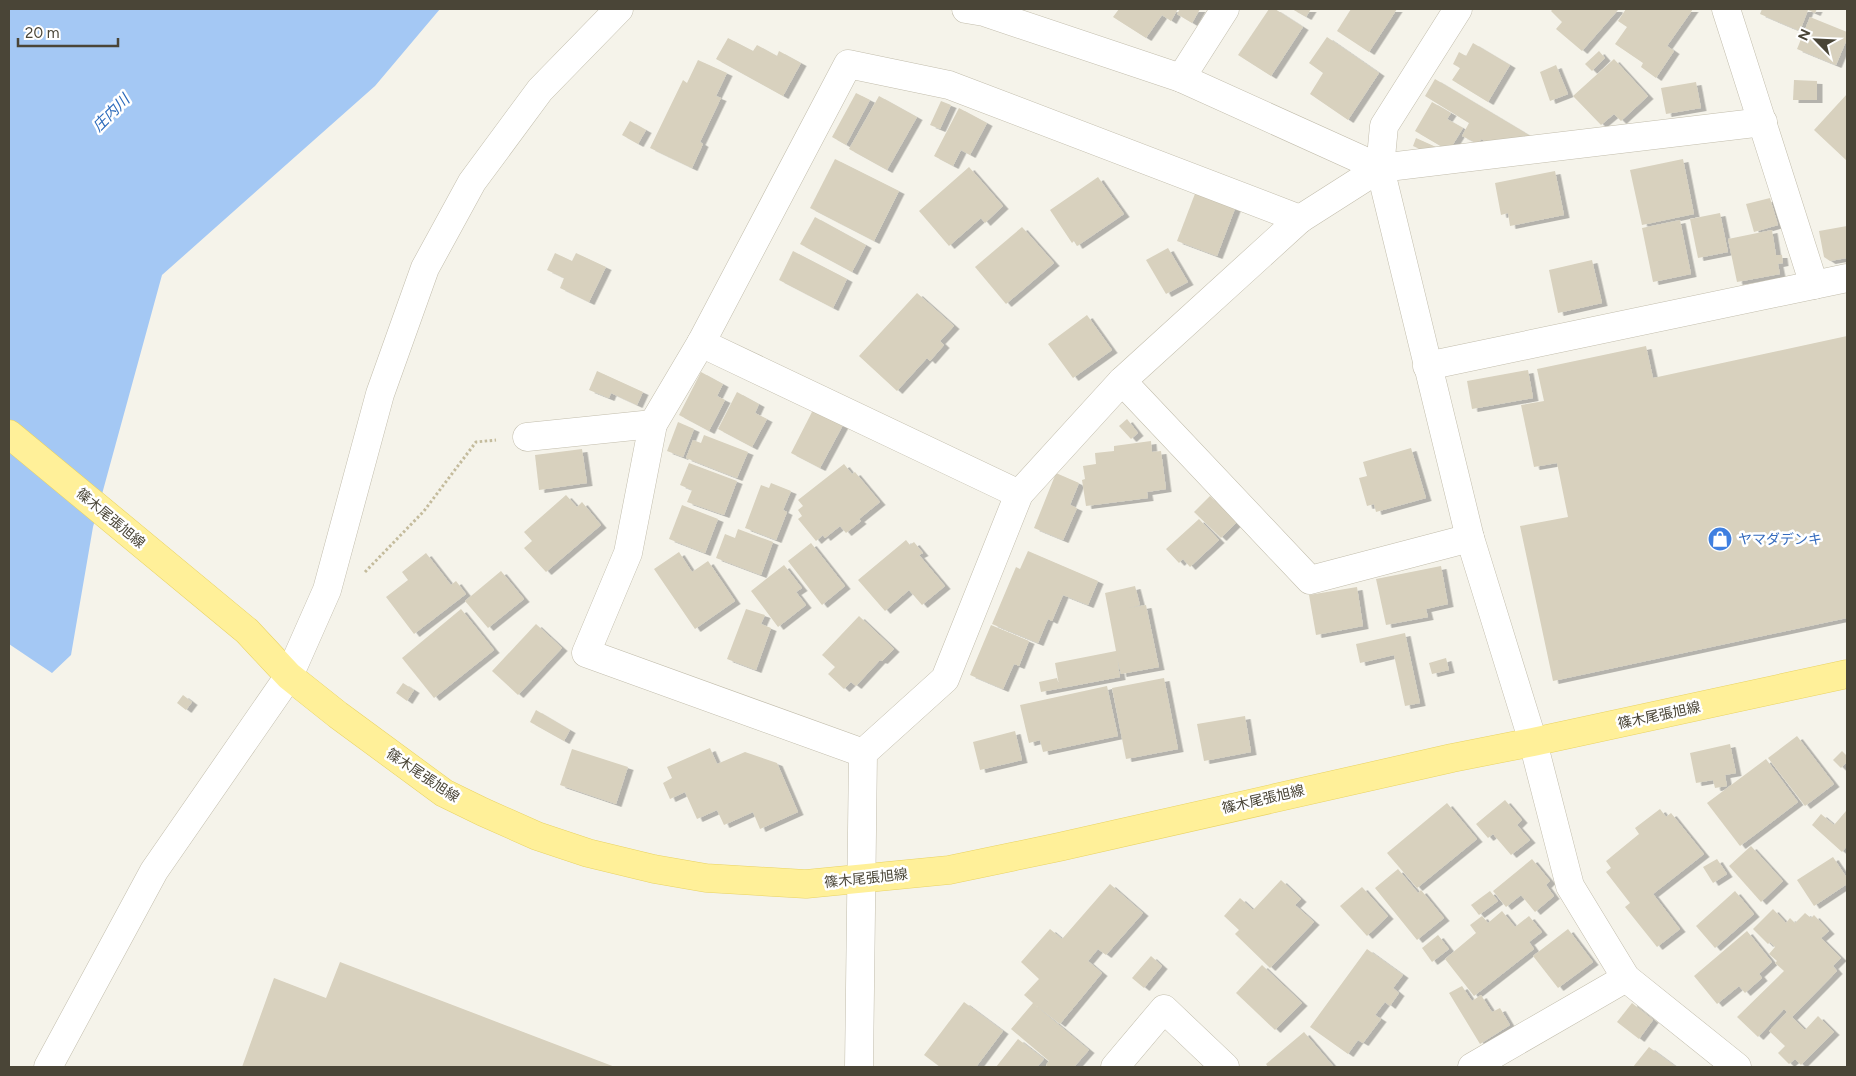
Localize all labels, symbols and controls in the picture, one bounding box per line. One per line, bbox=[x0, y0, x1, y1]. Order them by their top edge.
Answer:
scale bar bbox=[18, 15, 118, 47]
north arrow bbox=[1791, 15, 1841, 65]
text: 20 m bbox=[25, 24, 59, 42]
text: N bbox=[1795, 27, 1815, 43]
water label: 庄内川 bbox=[89, 89, 135, 135]
street label: 篠木尾張旭線 bbox=[73, 485, 148, 552]
shop icon: ヤマダデンキ bbox=[1707, 526, 1733, 552]
place label: ヤマダデンキ bbox=[1738, 531, 1822, 548]
street label: 篠木尾張旭線 bbox=[1616, 698, 1702, 733]
street label: 篠木尾張旭線 bbox=[383, 745, 462, 806]
street label: 篠木尾張旭線 bbox=[1220, 782, 1306, 817]
street label: 篠木尾張旭線 bbox=[823, 866, 909, 891]

